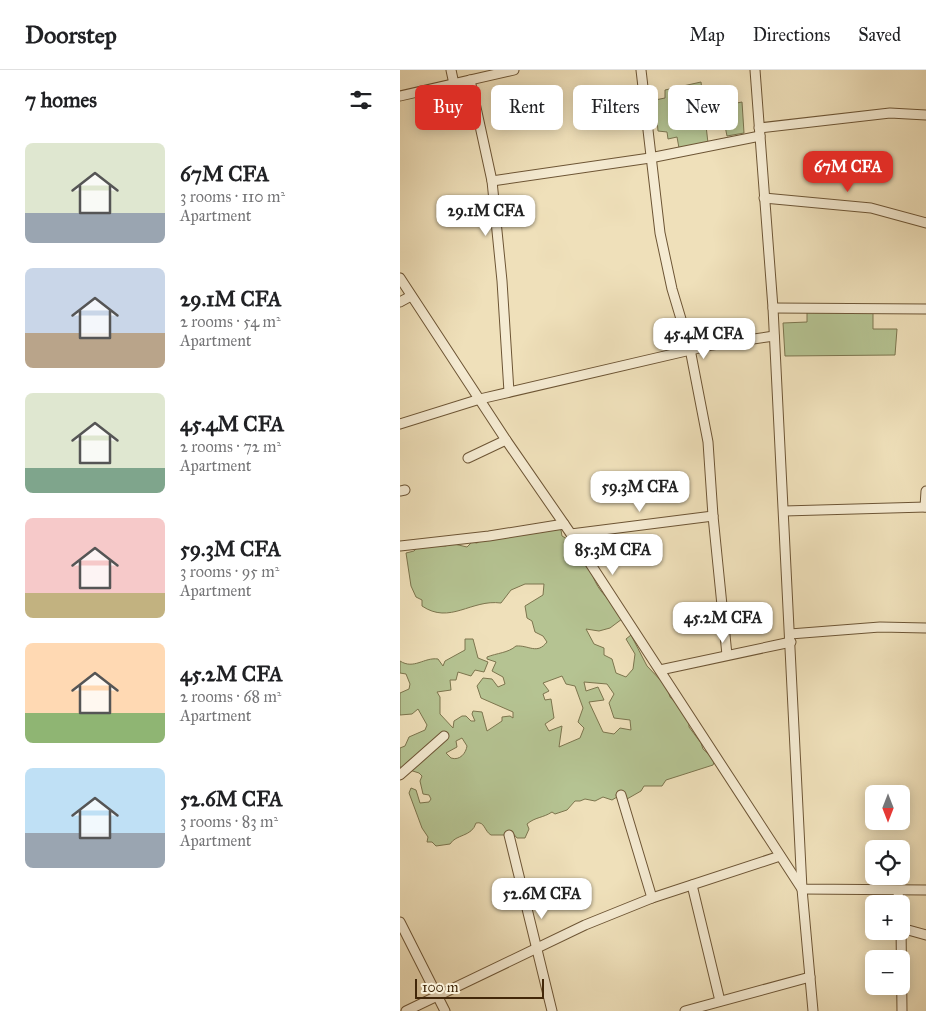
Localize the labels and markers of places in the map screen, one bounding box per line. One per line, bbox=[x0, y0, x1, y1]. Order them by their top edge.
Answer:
pin: 67M CFA bbox=[802, 150, 894, 193]
pin: 29.1M CFA bbox=[429, 194, 543, 237]
pin: 45.4M CFA bbox=[647, 318, 761, 360]
pin: 59.3M CFA bbox=[583, 470, 697, 513]
pin: 85.3M CFA bbox=[556, 534, 670, 576]
pin: 45.2M CFA bbox=[666, 602, 780, 644]
pin: 52.6M CFA bbox=[485, 878, 599, 920]

